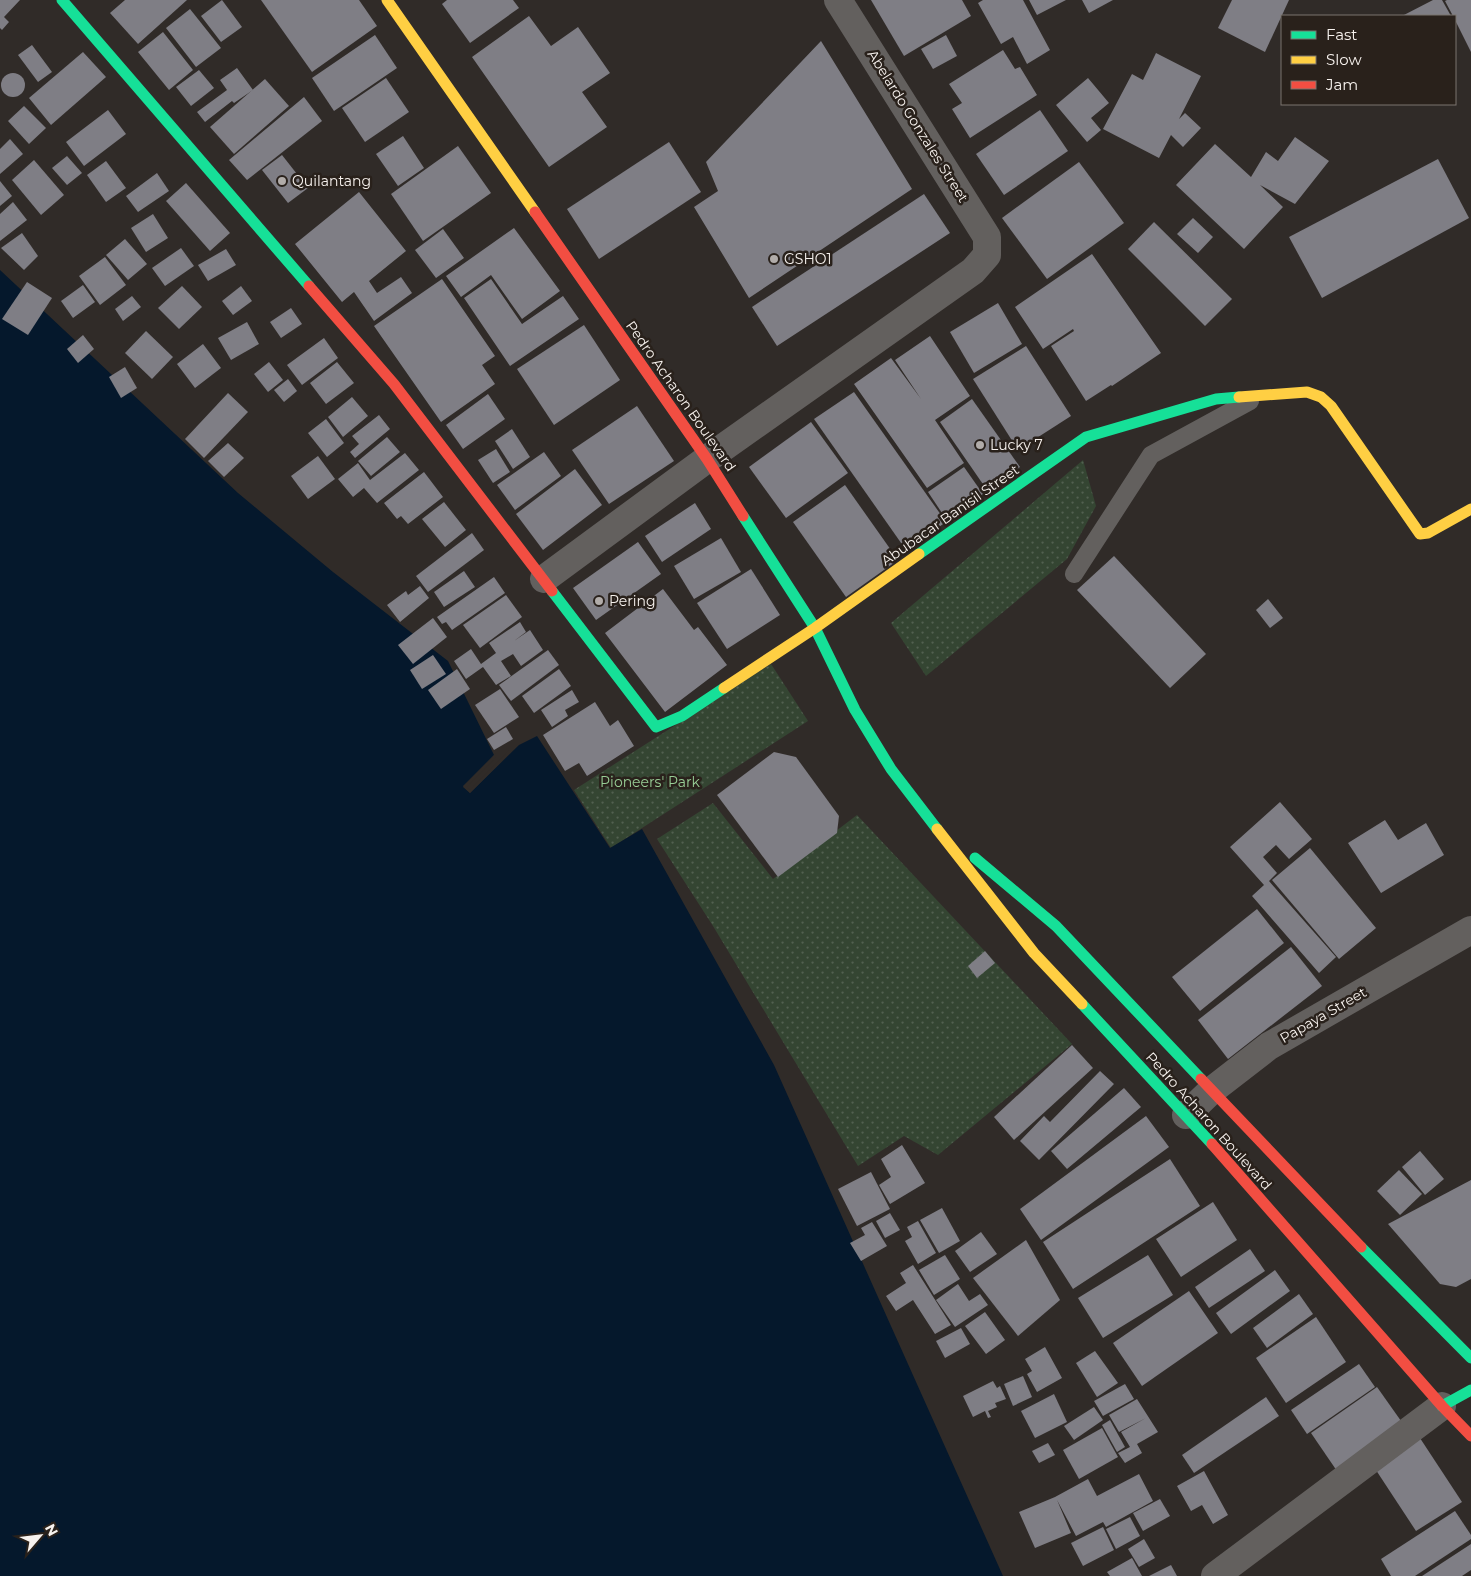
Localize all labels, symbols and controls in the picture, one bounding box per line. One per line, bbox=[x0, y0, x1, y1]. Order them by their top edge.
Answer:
legend bbox=[1281, 15, 1456, 105]
text: Fast bbox=[1326, 25, 1357, 44]
street label: Abelardo Gonzales Street bbox=[863, 46, 973, 206]
text: Slow bbox=[1326, 50, 1362, 69]
text: Jam bbox=[1325, 75, 1358, 94]
place label: Quilantang bbox=[292, 172, 371, 190]
marker: Quilantang bbox=[276, 175, 288, 187]
place label: GSHO1 bbox=[784, 250, 831, 268]
marker: GSHO1 bbox=[768, 253, 780, 265]
street label: Pedro Acharon Boulevard bbox=[622, 317, 740, 475]
place label: Lucky 7 bbox=[990, 436, 1043, 454]
marker: Lucky 7 bbox=[974, 439, 986, 451]
street label: Abubacar Banisil Street bbox=[877, 460, 1023, 570]
place label: Pering bbox=[609, 592, 656, 610]
marker: Pering bbox=[593, 595, 605, 607]
park label: Pioneers' Park bbox=[600, 773, 701, 791]
street label: Papaya Street bbox=[1276, 983, 1370, 1047]
street label: Pedro Acharon Boulevard bbox=[1142, 1048, 1276, 1194]
north arrow bbox=[15, 1511, 65, 1561]
text: N bbox=[41, 1521, 62, 1539]

